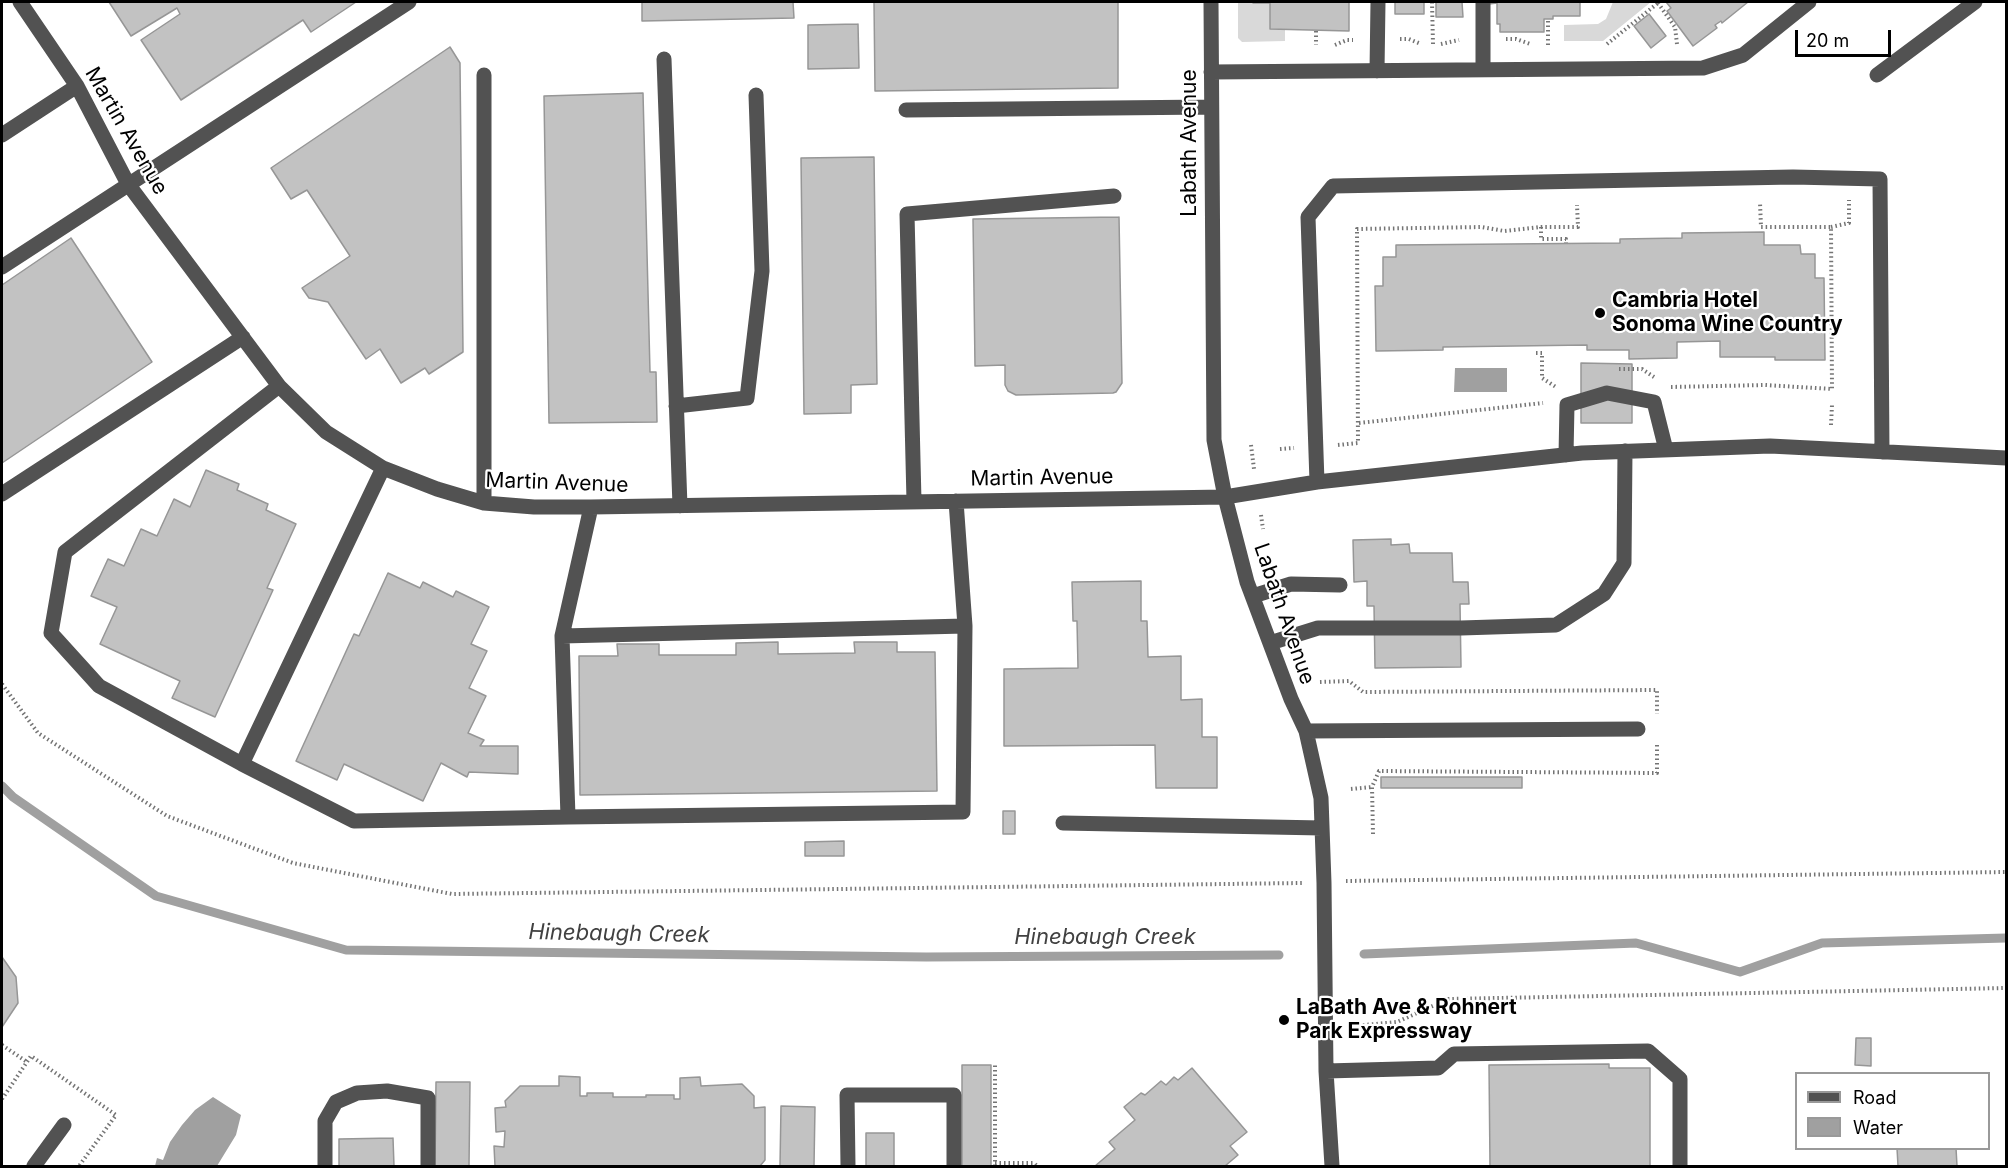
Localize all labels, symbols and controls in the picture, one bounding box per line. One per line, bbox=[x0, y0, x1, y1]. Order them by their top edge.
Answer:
scale bar bbox=[1798, 18, 1894, 56]
text: 20 m bbox=[1806, 30, 1849, 51]
street label: Martin Avenue bbox=[79, 63, 173, 199]
street label: Labath Avenue bbox=[1177, 69, 1203, 217]
place label: Cambria Hotel Sonoma Wine Country bbox=[1612, 288, 1843, 338]
marker: Cambria Hotel Sonoma Wine Country bbox=[1593, 306, 1607, 320]
street label: Martin Avenue bbox=[970, 464, 1114, 492]
street label: Martin Avenue bbox=[485, 468, 629, 498]
street label: Labath Avenue bbox=[1248, 540, 1320, 688]
water label: Hinebaugh Creek bbox=[528, 919, 710, 949]
water label: Hinebaugh Creek bbox=[1014, 924, 1196, 950]
place label: LaBath Ave & Rohnert Park Expressway bbox=[1296, 995, 1517, 1045]
marker: LaBath Ave & Rohnert Park Expressway bbox=[1277, 1013, 1291, 1027]
legend bbox=[1795, 1072, 1990, 1150]
text: Road bbox=[1853, 1087, 1896, 1108]
text: Water bbox=[1853, 1117, 1903, 1138]

